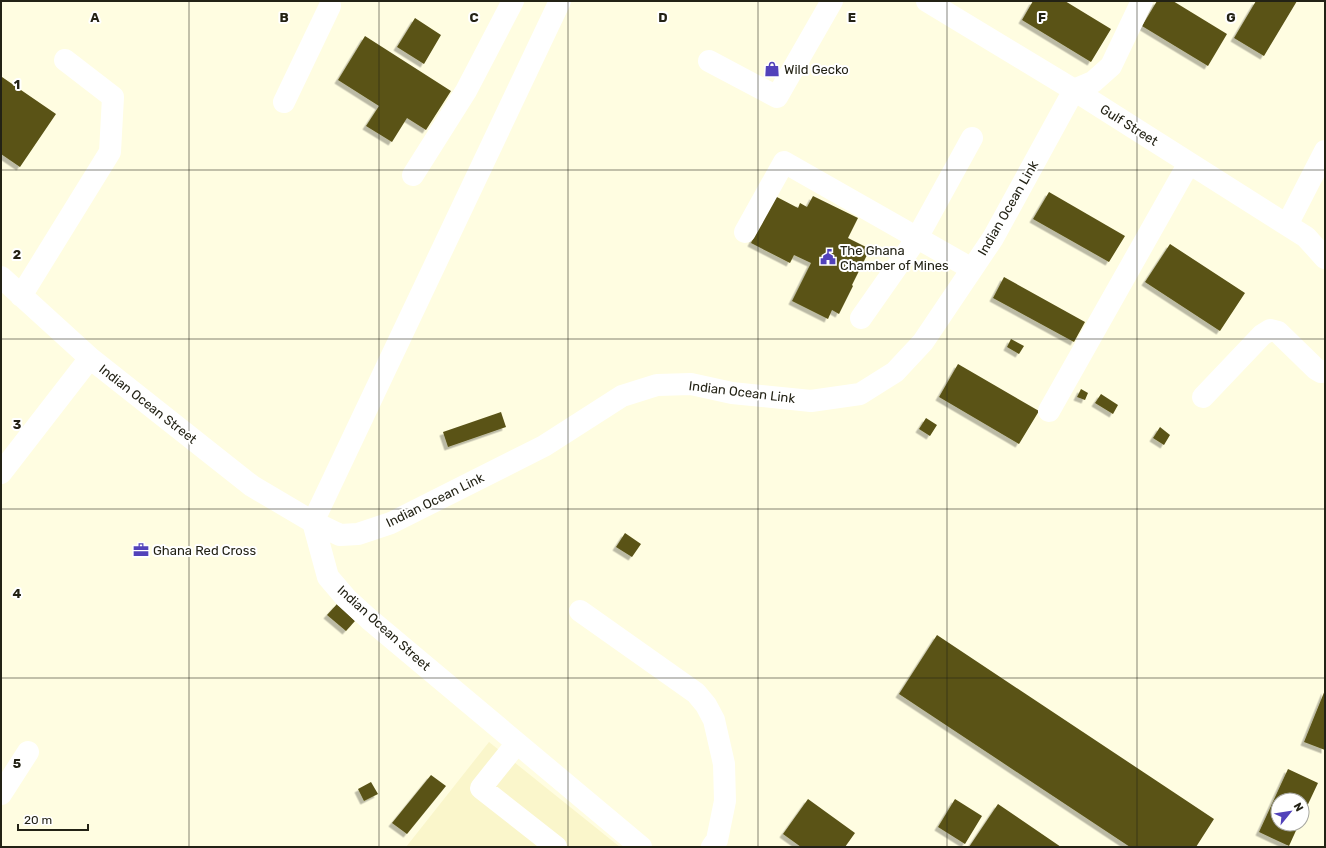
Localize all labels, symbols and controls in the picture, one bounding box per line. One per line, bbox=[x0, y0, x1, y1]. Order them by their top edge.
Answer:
text: A bbox=[90, 10, 100, 25]
text: B bbox=[279, 10, 289, 25]
text: C bbox=[469, 10, 479, 25]
text: D bbox=[658, 10, 668, 25]
text: E bbox=[848, 10, 856, 25]
text: F bbox=[1038, 10, 1046, 25]
text: G bbox=[1226, 10, 1236, 25]
shop icon: Wild Gecko bbox=[763, 60, 781, 78]
place label: Wild Gecko bbox=[784, 62, 849, 77]
text: 1 bbox=[14, 77, 20, 92]
street label: Gulf Street bbox=[1097, 101, 1161, 149]
street label: Indian Ocean Link bbox=[975, 158, 1041, 258]
place label: The Ghana Chamber of Mines bbox=[840, 243, 949, 273]
text: 2 bbox=[13, 247, 21, 262]
public building icon: The Ghana Chamber of Mines bbox=[819, 248, 837, 266]
street label: Indian Ocean Street bbox=[96, 361, 200, 447]
street label: Indian Ocean Link bbox=[688, 378, 796, 406]
text: 3 bbox=[13, 417, 22, 432]
street label: Indian Ocean Link bbox=[384, 470, 487, 530]
office icon: Ghana Red Cross bbox=[132, 541, 150, 559]
place label: Ghana Red Cross bbox=[153, 543, 256, 558]
street label: Indian Ocean Street bbox=[335, 582, 433, 674]
text: 4 bbox=[13, 586, 22, 601]
text: 5 bbox=[13, 756, 21, 771]
north arrow bbox=[1270, 792, 1310, 832]
text: N bbox=[1291, 801, 1306, 814]
scale bar bbox=[18, 806, 88, 832]
text: 20 m bbox=[24, 813, 52, 827]

